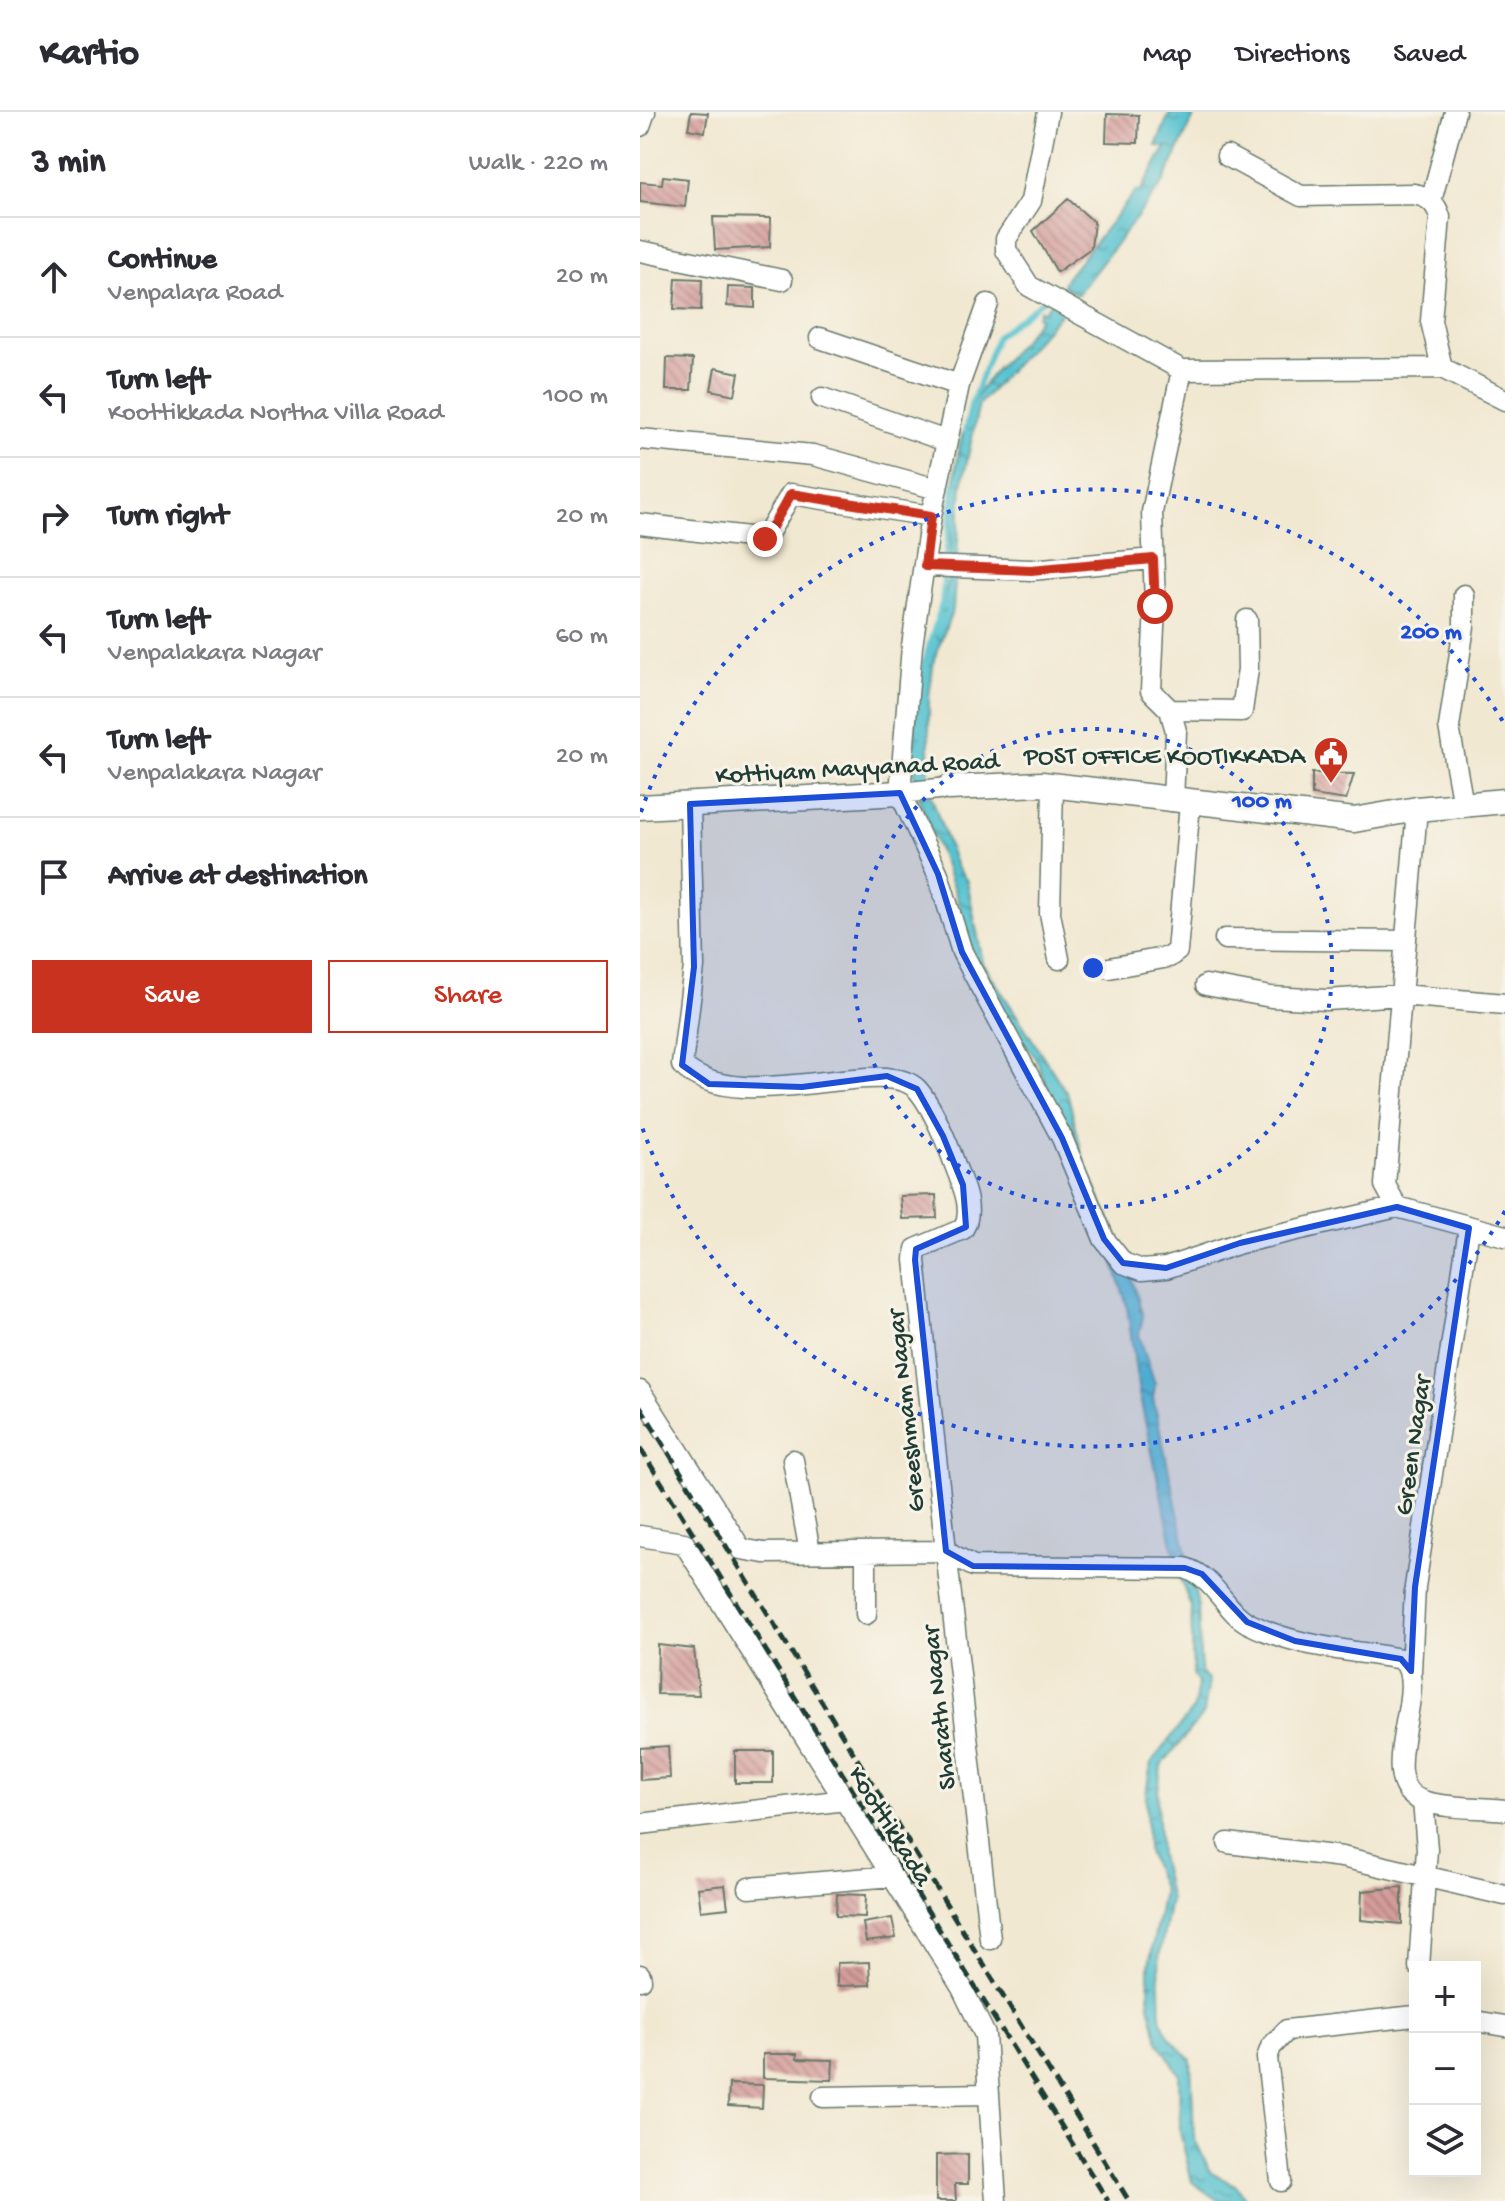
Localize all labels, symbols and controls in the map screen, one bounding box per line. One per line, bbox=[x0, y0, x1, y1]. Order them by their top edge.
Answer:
text: Kartio bbox=[40, 33, 139, 77]
text: Map bbox=[1143, 39, 1191, 72]
text: Directions bbox=[1235, 39, 1349, 72]
text: Saved bbox=[1393, 39, 1465, 72]
text: 3 min bbox=[32, 144, 105, 184]
text: Walk · 220 m bbox=[469, 149, 608, 180]
text: Continue bbox=[108, 244, 217, 279]
icon: ahead bbox=[32, 255, 76, 299]
text: 20 m bbox=[556, 262, 608, 293]
text: Venpalara Road bbox=[108, 279, 282, 310]
text: Turn left bbox=[108, 364, 209, 399]
icon: left bbox=[32, 375, 76, 419]
text: 100 m bbox=[543, 382, 608, 413]
text: Koottikkada Northa Villa Road bbox=[108, 399, 443, 430]
icon: right bbox=[32, 495, 76, 539]
text: Turn right bbox=[108, 500, 228, 535]
text: 20 m bbox=[556, 502, 608, 533]
route end bbox=[747, 521, 783, 557]
route start bbox=[1137, 588, 1173, 624]
text: Turn left bbox=[108, 604, 209, 639]
icon: left bbox=[32, 615, 76, 659]
text: 200 m bbox=[1400, 619, 1462, 648]
text: 60 m bbox=[555, 622, 608, 653]
text: Venpalakara Nagar bbox=[108, 639, 321, 670]
text: Turn left bbox=[108, 724, 209, 759]
icon: left bbox=[32, 735, 76, 779]
public building icon: POST OFFICE KOOTIKKADA bbox=[1312, 735, 1350, 785]
text: 20 m bbox=[556, 742, 608, 773]
place label: POST OFFICE KOOTIKKADA bbox=[1023, 743, 1307, 774]
street label: Kottiyam Mayyanad Road bbox=[715, 747, 1002, 793]
text: Venpalakara Nagar bbox=[108, 759, 321, 790]
text: 100 m bbox=[1231, 788, 1292, 817]
icon: arrive bbox=[32, 855, 76, 899]
text: Arrive at destination bbox=[108, 860, 368, 895]
centre of rings bbox=[1079, 954, 1107, 982]
button: Save bbox=[32, 960, 312, 1033]
button: Share bbox=[328, 960, 608, 1033]
street label: Greeshmam Nagar bbox=[882, 1305, 935, 1513]
street label: Green Nagar bbox=[1390, 1371, 1441, 1517]
street label: Sharath Nagar bbox=[917, 1621, 965, 1791]
street label: Koottikkada bbox=[839, 1762, 938, 1894]
map controls bbox=[1409, 1961, 1481, 2177]
button: + bbox=[1409, 1961, 1481, 2033]
button: − bbox=[1409, 2033, 1481, 2105]
button: layers bbox=[1409, 2105, 1481, 2177]

